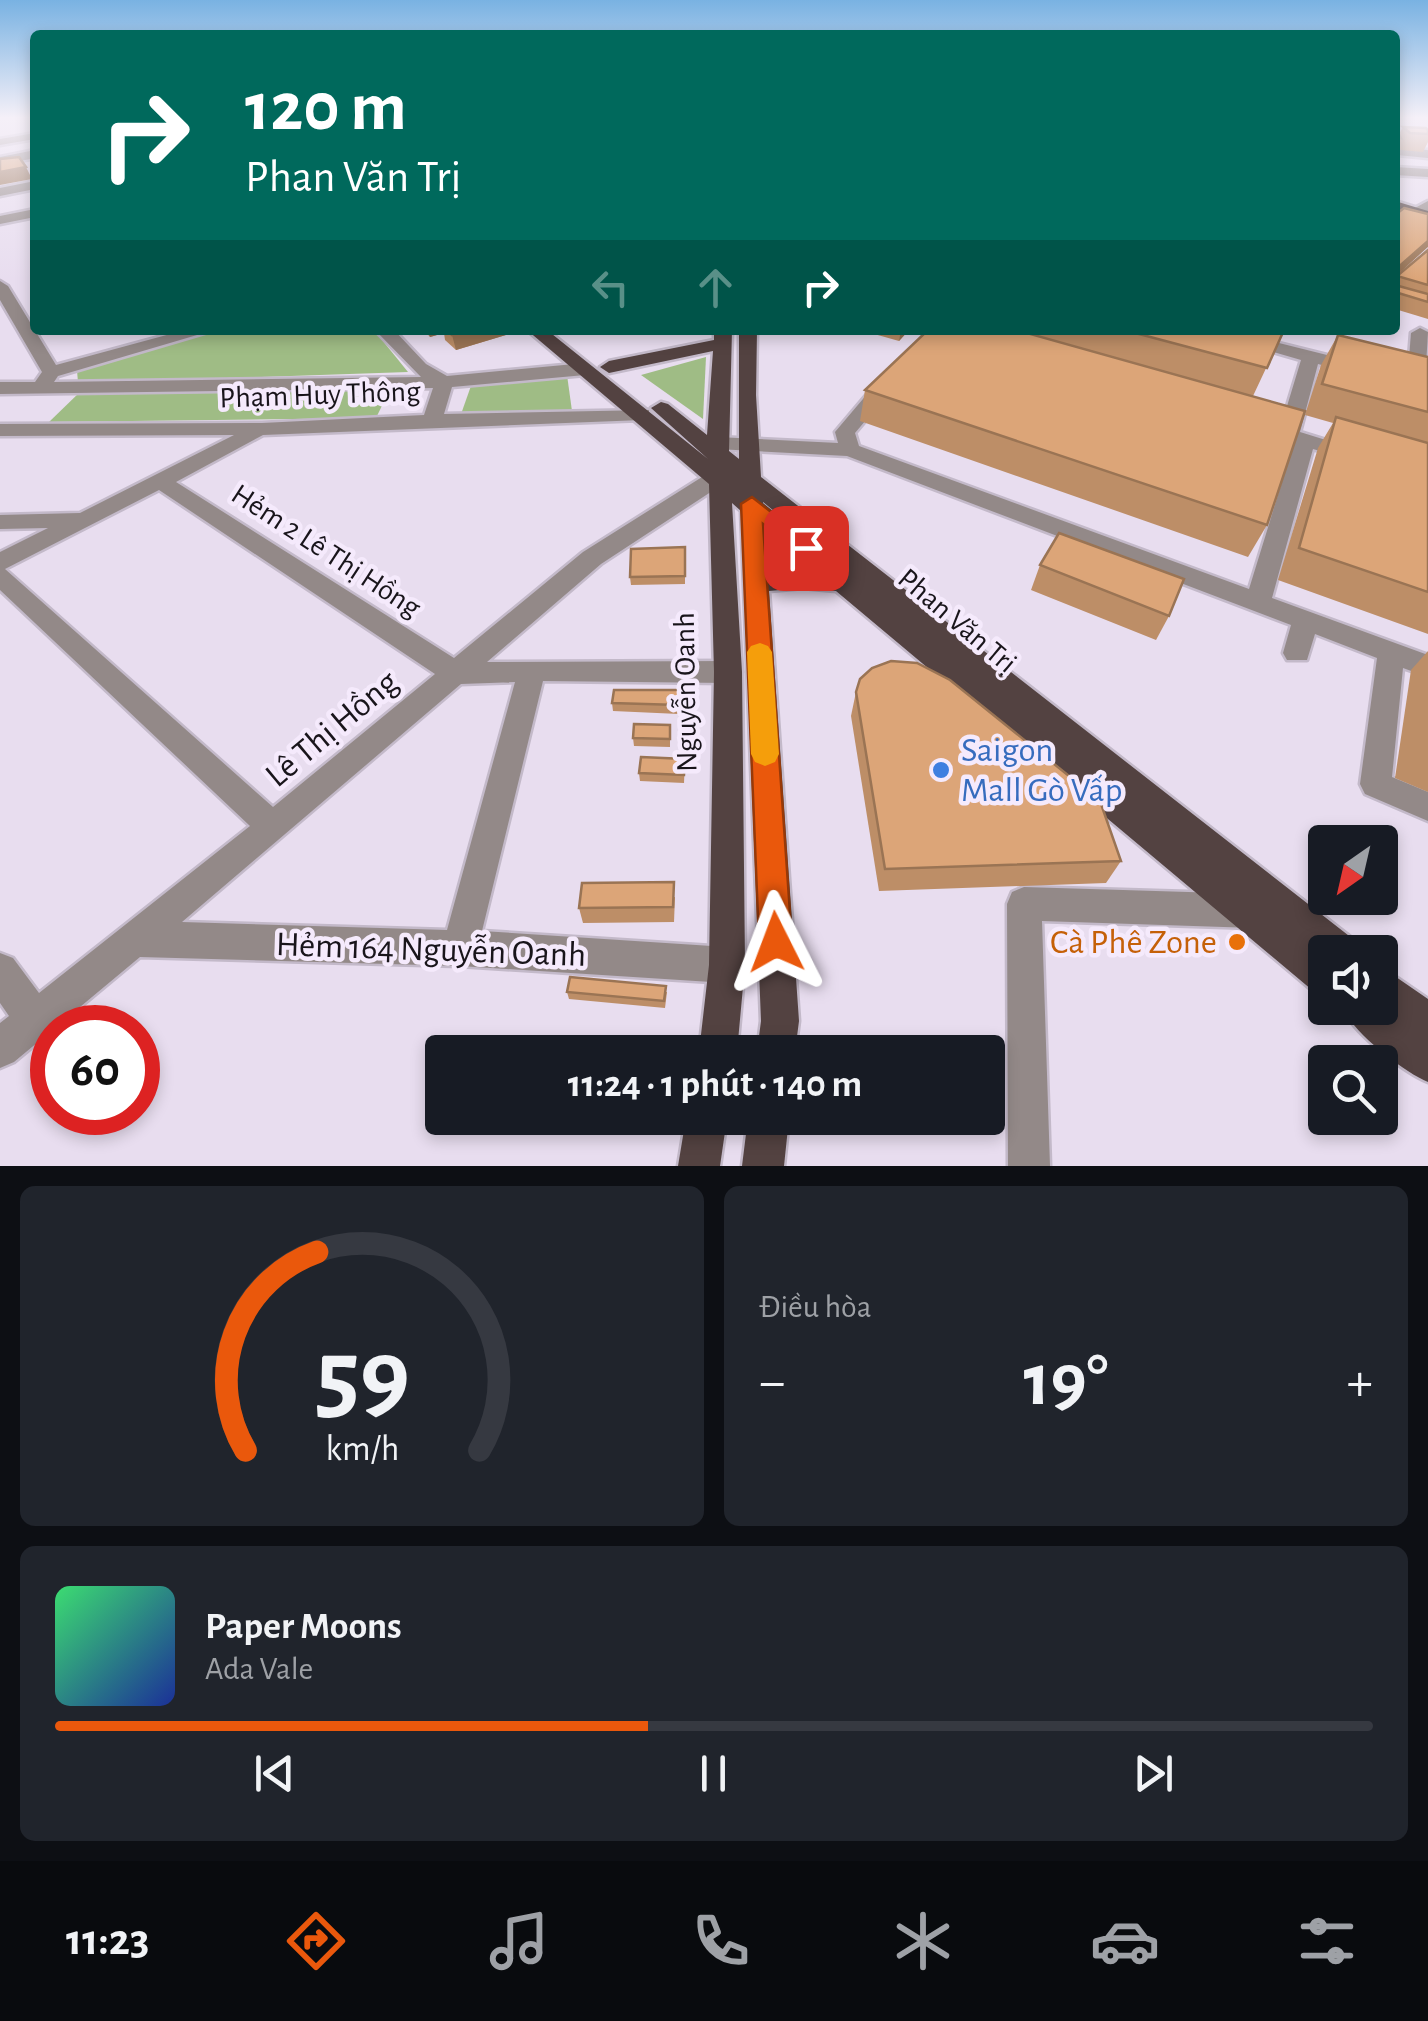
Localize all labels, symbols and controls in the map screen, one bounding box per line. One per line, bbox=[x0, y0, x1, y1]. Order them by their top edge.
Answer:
icon: right bbox=[80, 70, 210, 200]
text: 120 m bbox=[245, 73, 407, 143]
text: Phan Văn Trị bbox=[245, 155, 461, 200]
icon: left bbox=[583, 260, 638, 315]
icon: ahead bbox=[688, 260, 743, 315]
icon: right bbox=[793, 260, 848, 315]
street label: Phạm Huy Thông bbox=[219, 376, 421, 414]
street label: Hẻm 2 Lê Thị Hồng bbox=[226, 479, 426, 623]
pin bbox=[764, 506, 849, 591]
icon: arrive bbox=[779, 521, 834, 576]
street label: Phan Văn Trị bbox=[892, 563, 1022, 679]
street label: Nguyễn Oanh bbox=[669, 612, 702, 772]
street label: Lê Thị Hồng bbox=[259, 664, 405, 794]
place label: Saigon Mall Gò Vấp bbox=[961, 733, 1123, 808]
marker: Saigon Mall Gò Vấp bbox=[930, 759, 952, 781]
north arrow bbox=[1308, 825, 1398, 915]
map controls bbox=[1308, 825, 1398, 1135]
position arrow bbox=[724, 890, 828, 994]
place label: Cà Phê Zone bbox=[1050, 925, 1217, 960]
street label: Hẻm 164 Nguyễn Oanh bbox=[275, 926, 587, 973]
marker: Cà Phê Zone bbox=[1226, 931, 1248, 953]
button: sound bbox=[1308, 935, 1398, 1025]
speed limit sign: 60 bbox=[30, 1005, 160, 1135]
button: search bbox=[1308, 1045, 1398, 1135]
text: 11:24 · 1 phút · 140 m bbox=[568, 1066, 862, 1104]
text: Điều hòa bbox=[759, 1291, 872, 1323]
text: 59 bbox=[314, 1325, 410, 1429]
text: 19° bbox=[1023, 1344, 1109, 1419]
text: − bbox=[759, 1355, 785, 1410]
text: + bbox=[1347, 1355, 1373, 1410]
text: km/h bbox=[325, 1431, 399, 1467]
text: Paper Moons bbox=[205, 1608, 402, 1646]
text: Ada Vale bbox=[205, 1653, 313, 1685]
icon: previous bbox=[247, 1746, 302, 1801]
icon: pause bbox=[686, 1746, 741, 1801]
icon: next bbox=[1126, 1746, 1181, 1801]
icon: directions bbox=[281, 1906, 351, 1976]
icon: music bbox=[484, 1906, 554, 1976]
icon: phone bbox=[686, 1906, 756, 1976]
icon: climate bbox=[888, 1906, 958, 1976]
icon: car bbox=[1090, 1906, 1160, 1976]
icon: filters bbox=[1292, 1906, 1362, 1976]
text: 11:23 bbox=[66, 1918, 149, 1963]

